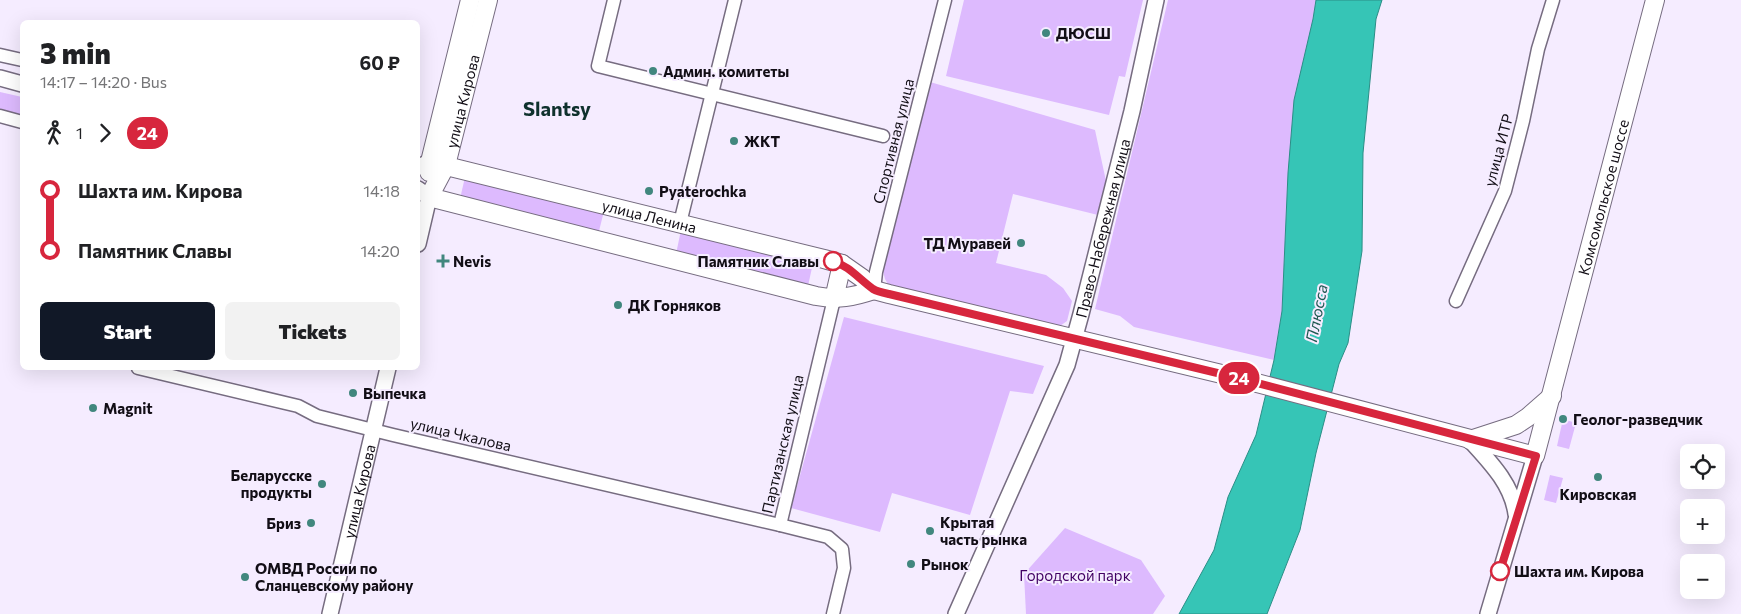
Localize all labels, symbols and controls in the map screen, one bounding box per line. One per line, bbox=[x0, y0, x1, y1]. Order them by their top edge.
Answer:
place label: ДЮСШ bbox=[1056, 24, 1111, 42]
marker: ДЮСШ bbox=[1040, 27, 1052, 39]
text: 3 min bbox=[40, 36, 111, 70]
text: 60 ₽ bbox=[359, 51, 400, 74]
street label: улица Кирова bbox=[442, 52, 483, 150]
place label: Админ. комитеты bbox=[663, 62, 789, 80]
marker: Админ. комитеты bbox=[647, 65, 659, 77]
text: 14:17 – 14:20 · Bus bbox=[40, 72, 167, 91]
street label: Спортивная улица bbox=[869, 77, 917, 205]
district label: Slantsy bbox=[523, 96, 591, 120]
street label: улица ИТР bbox=[1480, 112, 1516, 188]
street label: Комсомольское шоссе bbox=[1574, 117, 1632, 277]
icon: walk bbox=[40, 119, 68, 147]
icon: forward bbox=[91, 119, 119, 147]
text: 24 bbox=[137, 122, 158, 144]
text: 1 bbox=[76, 123, 83, 142]
place label: ЖКТ bbox=[744, 132, 780, 150]
marker: ЖКТ bbox=[728, 135, 740, 147]
street label: Право-Набережная улица bbox=[1071, 137, 1134, 320]
text: Шахта им. Кирова bbox=[78, 179, 243, 202]
text: 14:18 bbox=[363, 181, 400, 200]
place label: Pyaterochka bbox=[659, 182, 746, 200]
marker: Pyaterochka bbox=[643, 185, 655, 197]
street label: улица Ленина bbox=[600, 196, 699, 236]
place label: ТД Муравей bbox=[924, 234, 1011, 252]
marker: ТД Муравей bbox=[1015, 237, 1027, 249]
text: Памятник Славы bbox=[78, 239, 232, 262]
text: 14:20 bbox=[361, 241, 400, 260]
marker: Памятник Славы bbox=[823, 251, 843, 271]
place label: Nevis bbox=[453, 252, 491, 270]
place label: Памятник Славы bbox=[698, 252, 819, 270]
marker: Nevis bbox=[437, 255, 449, 267]
water label: Плюсса bbox=[1301, 283, 1331, 343]
place label: ДК Горняков bbox=[628, 296, 721, 314]
marker: ДК Горняков bbox=[612, 299, 624, 311]
button: Start bbox=[40, 302, 215, 360]
button: Tickets bbox=[225, 302, 400, 360]
line badge: 24 bbox=[1216, 362, 1262, 394]
text: 24 bbox=[1228, 367, 1250, 389]
street label: Партизанская улица bbox=[757, 373, 807, 515]
place label: Выпечка bbox=[363, 384, 426, 402]
marker: Выпечка bbox=[347, 387, 359, 399]
place label: Magnit bbox=[103, 399, 153, 417]
marker: Magnit bbox=[87, 402, 99, 414]
place label: Геолог-разведчик bbox=[1573, 410, 1703, 428]
marker: Геолог-разведчик bbox=[1557, 413, 1569, 425]
street label: улица Чкалова bbox=[409, 414, 513, 454]
street label: улица Кирова bbox=[339, 443, 379, 540]
map controls bbox=[1680, 444, 1725, 599]
button: locate bbox=[1680, 444, 1725, 489]
place label: Беларусске продукты bbox=[230, 466, 312, 501]
marker: Кировская bbox=[1592, 471, 1604, 483]
marker: Беларусске продукты bbox=[316, 478, 328, 490]
place label: Кировская bbox=[1559, 485, 1637, 503]
button: + bbox=[1680, 499, 1725, 544]
place label: Крытая часть рынка bbox=[940, 513, 1027, 548]
place label: Бриз bbox=[266, 514, 301, 532]
marker: Бриз bbox=[305, 517, 317, 529]
marker: Крытая часть рынка bbox=[924, 525, 936, 537]
button: − bbox=[1680, 554, 1725, 599]
place label: Рынок bbox=[921, 555, 969, 573]
marker: Рынок bbox=[905, 558, 917, 570]
place label: ОМВД России по Сланцевскому району bbox=[255, 559, 414, 594]
marker: Шахта им. Кирова bbox=[1490, 561, 1510, 581]
place label: Шахта им. Кирова bbox=[1514, 562, 1644, 580]
park label: Городской парк bbox=[1019, 566, 1131, 584]
marker: ОМВД России по Сланцевскому району bbox=[239, 571, 251, 583]

